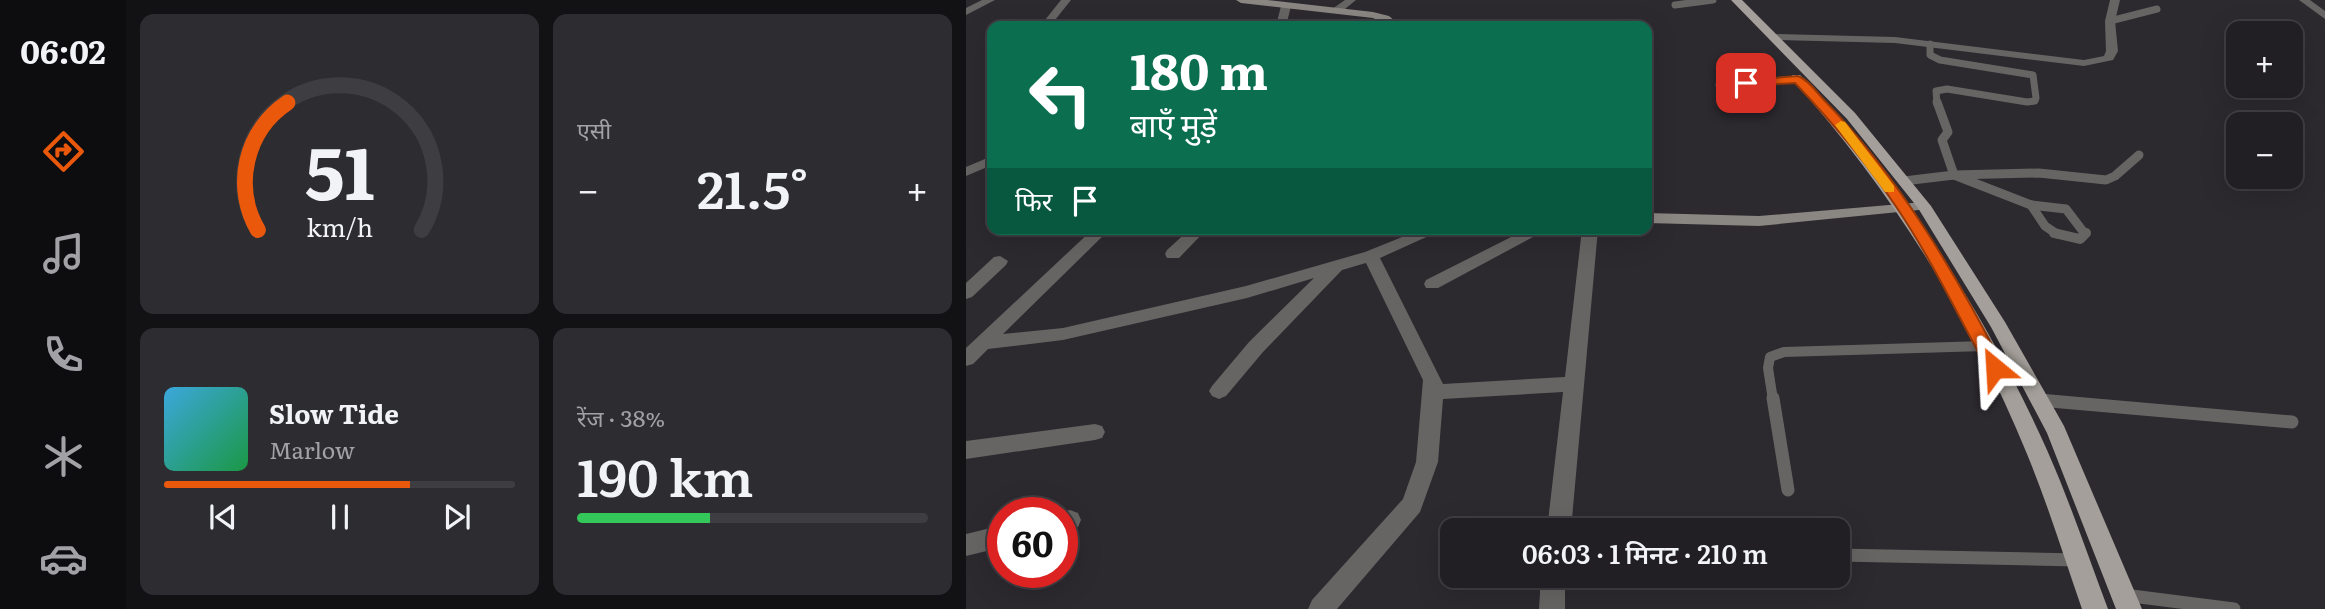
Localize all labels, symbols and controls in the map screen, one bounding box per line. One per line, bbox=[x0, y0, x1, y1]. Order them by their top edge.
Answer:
map controls bbox=[2226, 21, 2303, 189]
button: + bbox=[2226, 21, 2303, 98]
text: 06:02 bbox=[20, 26, 106, 74]
text: 180 m bbox=[1130, 32, 1268, 105]
icon: left bbox=[1015, 49, 1106, 140]
pin bbox=[1716, 53, 1776, 113]
icon: arrive bbox=[1727, 64, 1765, 102]
text: बाएँ मुड़ें bbox=[1130, 99, 1217, 147]
text: एसी bbox=[577, 112, 611, 146]
button: − bbox=[2226, 112, 2303, 189]
text: 51 bbox=[305, 114, 374, 222]
icon: directions bbox=[39, 127, 88, 176]
text: 21.5° bbox=[697, 148, 808, 225]
text: − bbox=[577, 159, 599, 216]
text: + bbox=[906, 159, 928, 216]
text: फिर bbox=[1015, 180, 1052, 219]
icon: arrive bbox=[1066, 182, 1104, 220]
text: km/h bbox=[306, 208, 373, 245]
icon: music bbox=[39, 229, 88, 278]
icon: phone bbox=[39, 330, 88, 379]
position arrow bbox=[1958, 331, 2032, 405]
text: Slow Tide bbox=[269, 393, 399, 432]
text: रेंज · 38% bbox=[577, 400, 665, 434]
icon: climate bbox=[39, 432, 88, 481]
text: Marlow bbox=[269, 432, 355, 466]
text: 190 km bbox=[577, 436, 753, 513]
speed limit sign: 60 bbox=[987, 497, 1078, 588]
icon: previous bbox=[204, 498, 242, 536]
icon: pause bbox=[321, 498, 359, 536]
icon: next bbox=[438, 498, 476, 536]
text: 06:03 · 1 मिनट · 210 m bbox=[1522, 533, 1768, 572]
icon: car bbox=[39, 534, 88, 583]

